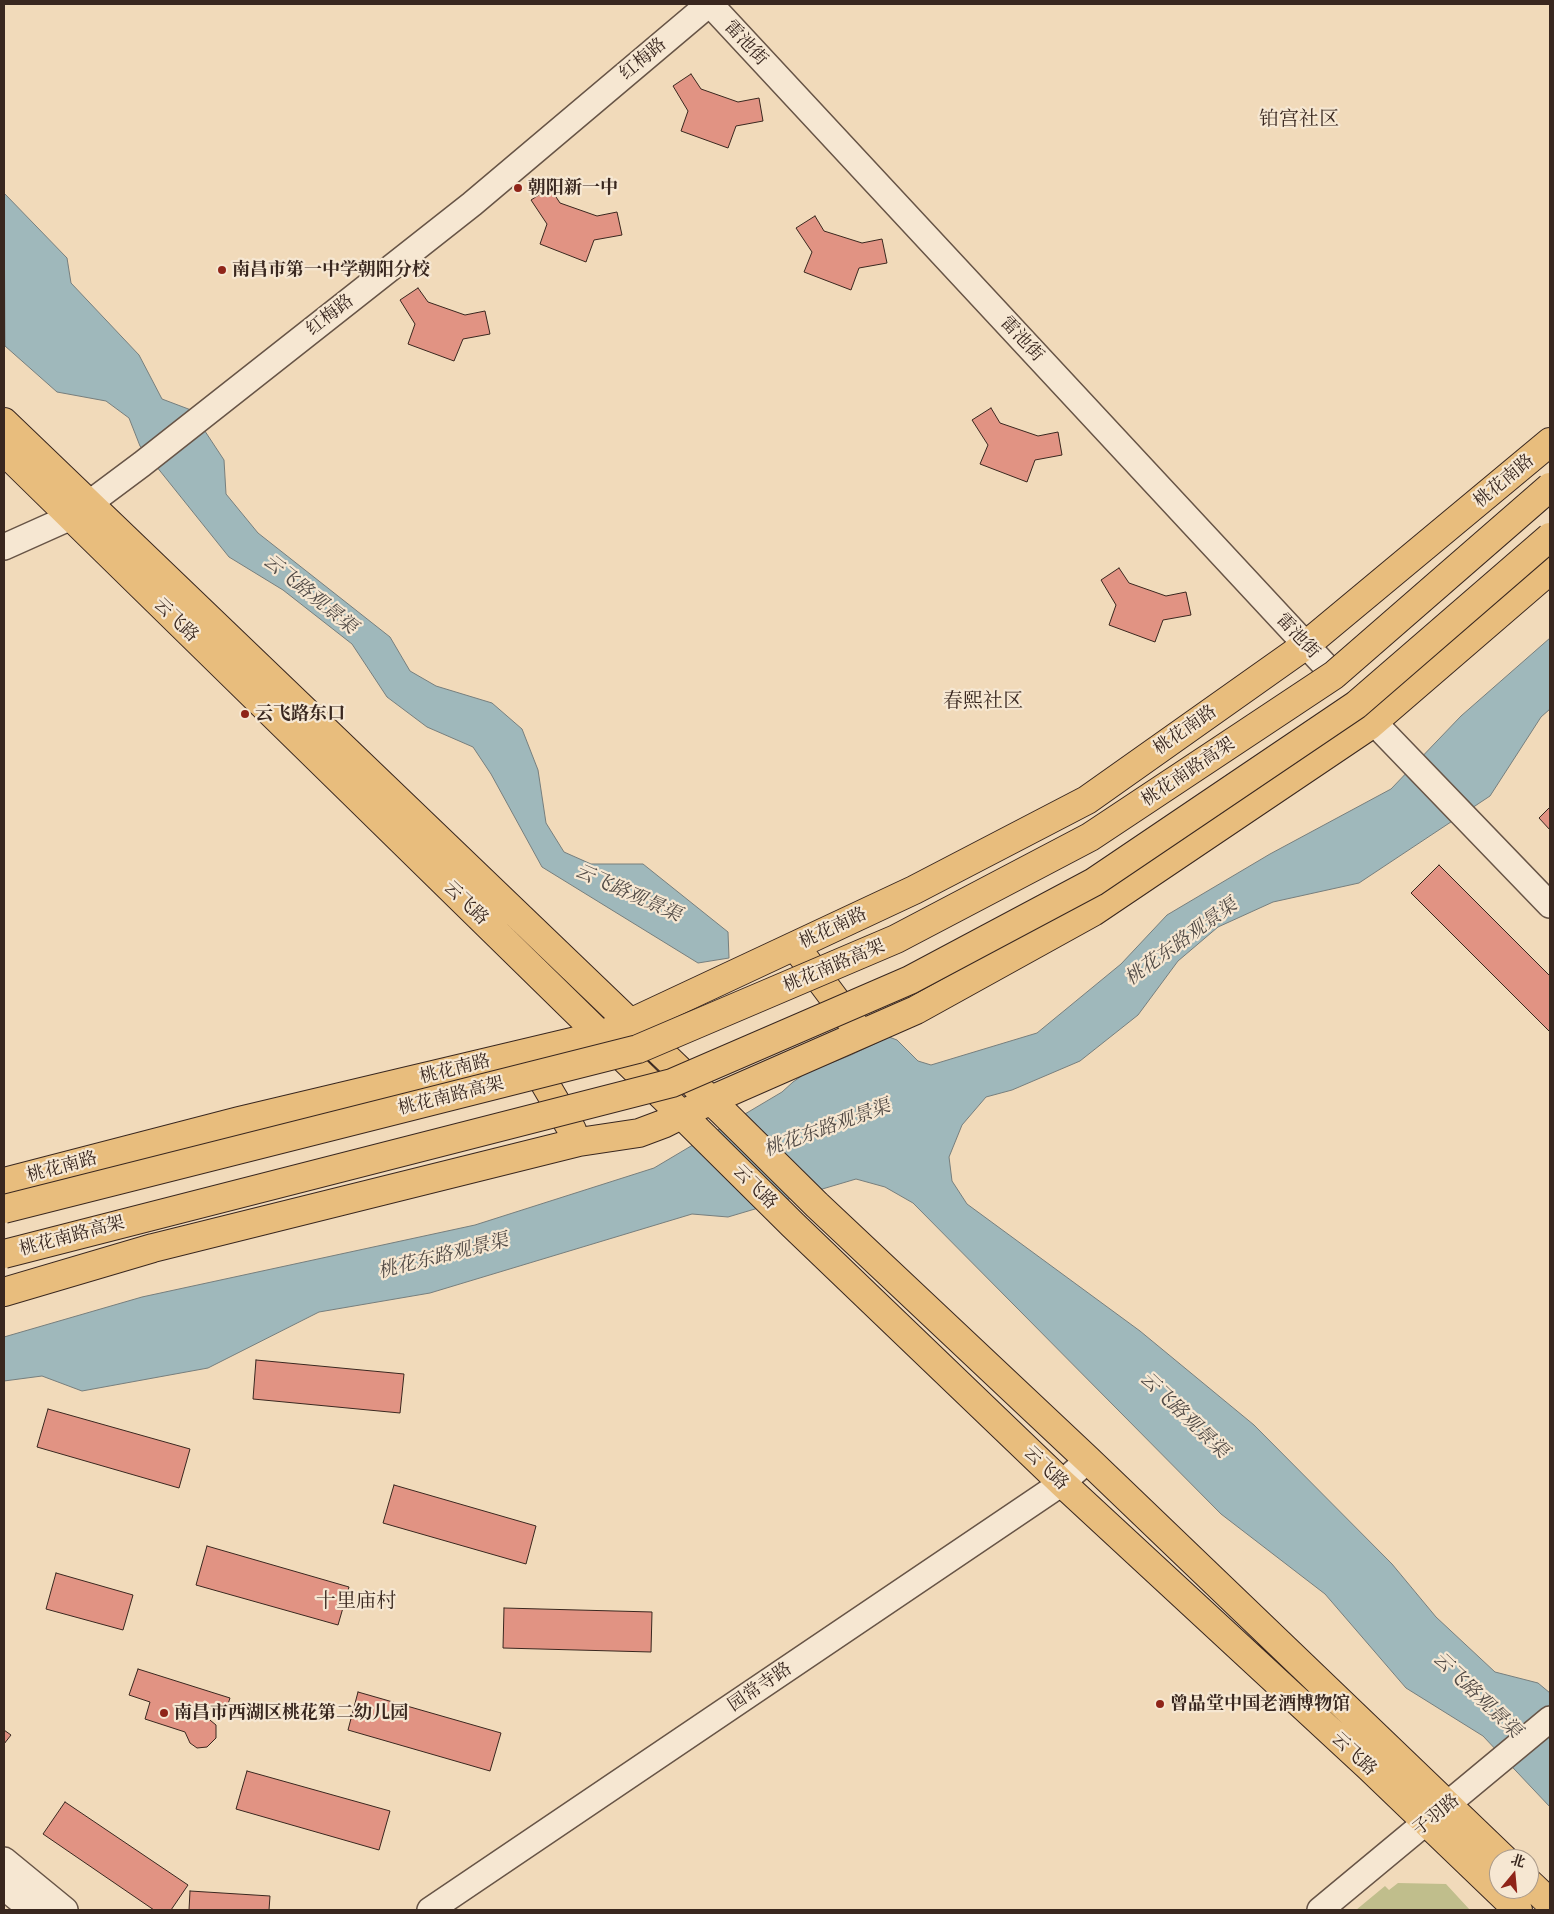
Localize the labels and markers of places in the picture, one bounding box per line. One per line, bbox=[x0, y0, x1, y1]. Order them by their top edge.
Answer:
place label: 朝阳新一中 bbox=[528, 177, 618, 199]
marker: 朝阳新一中 bbox=[512, 182, 524, 194]
place label: 南昌市第一中学朝阳分校 bbox=[232, 259, 430, 281]
marker: 南昌市第一中学朝阳分校 bbox=[216, 264, 228, 276]
place label: 云飞路东口 bbox=[255, 703, 345, 725]
marker: 云飞路东口 bbox=[239, 708, 251, 720]
place label: 曾品堂中国老酒博物馆 bbox=[1170, 1693, 1350, 1715]
marker: 曾品堂中国老酒博物馆 bbox=[1154, 1698, 1166, 1710]
place label: 南昌市西湖区桃花第二幼儿园 bbox=[174, 1702, 408, 1724]
marker: 南昌市西湖区桃花第二幼儿园 bbox=[158, 1707, 170, 1719]

